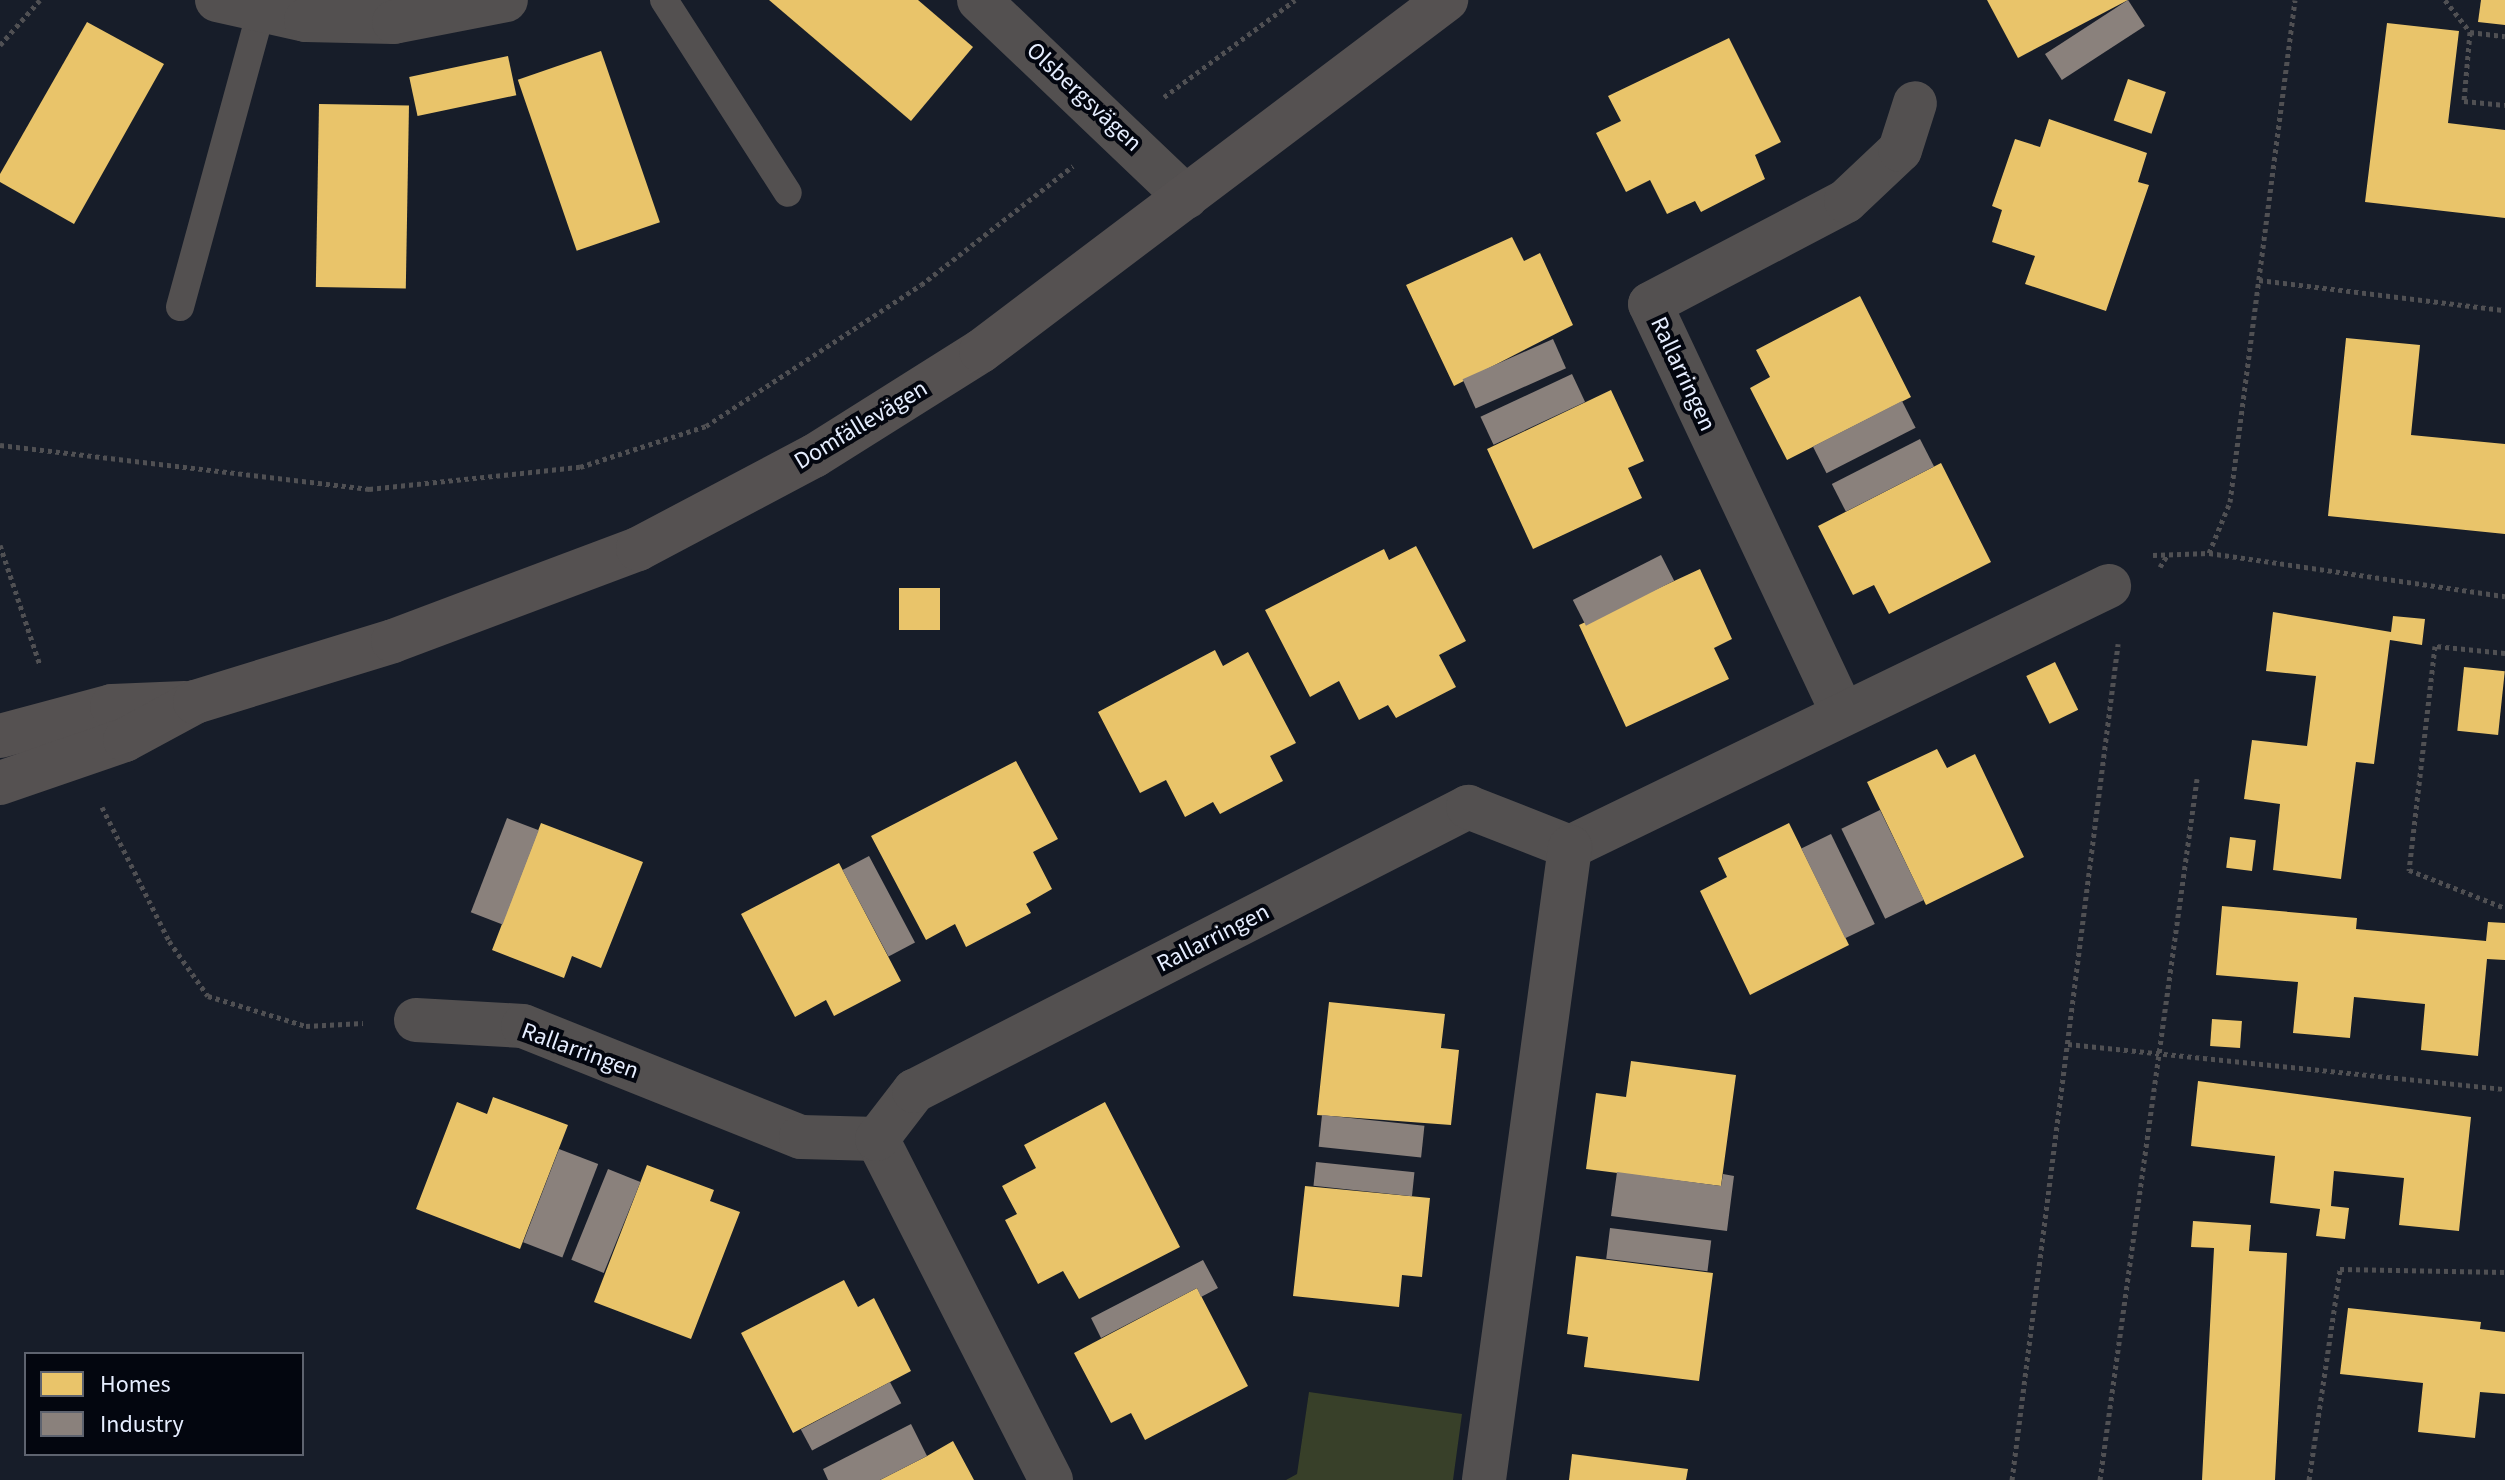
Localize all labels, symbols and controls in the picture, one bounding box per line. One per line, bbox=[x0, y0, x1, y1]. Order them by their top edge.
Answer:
street label: Olsbergsvägen bbox=[1020, 36, 1148, 158]
street label: Rallarringen bbox=[1644, 312, 1722, 436]
street label: Domfällevägen bbox=[789, 374, 933, 476]
street label: Rallarringen bbox=[1152, 897, 1274, 979]
street label: Rallarringen bbox=[518, 1017, 642, 1085]
legend bbox=[24, 1352, 304, 1456]
text: Homes bbox=[100, 1367, 171, 1402]
text: Industry bbox=[100, 1407, 184, 1442]

